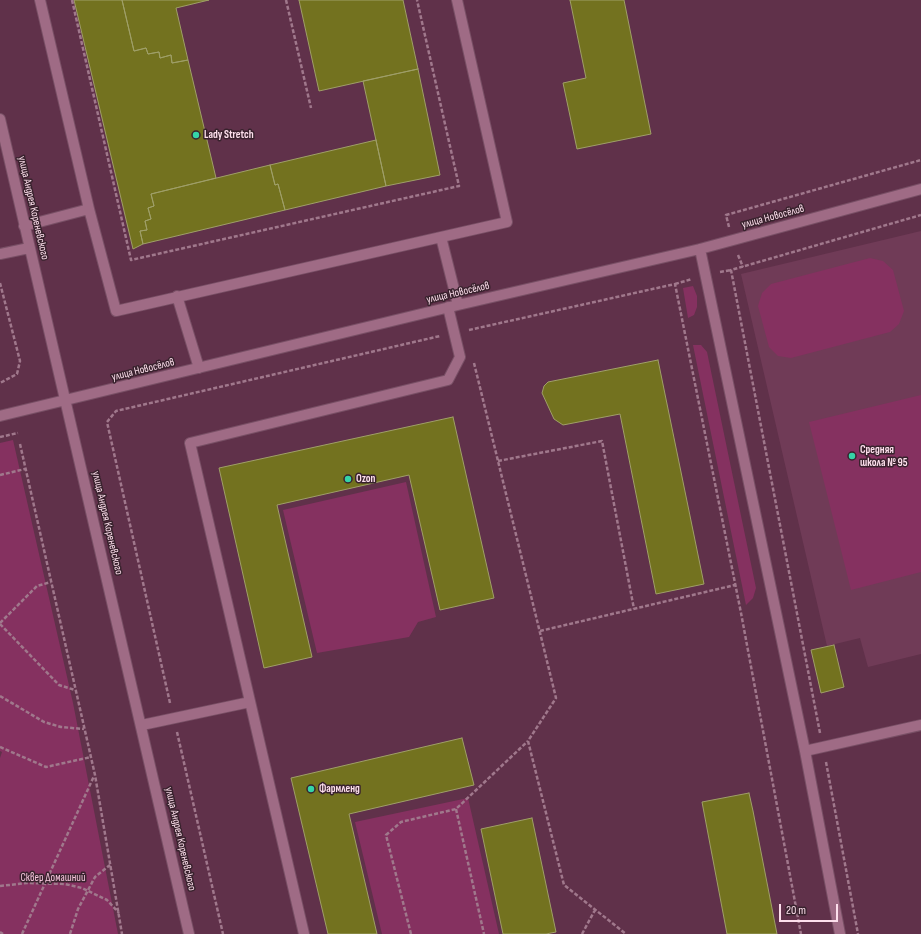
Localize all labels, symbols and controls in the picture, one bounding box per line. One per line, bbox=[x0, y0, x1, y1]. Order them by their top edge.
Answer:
place label: Lady Stretch bbox=[204, 128, 254, 142]
marker: Lady Stretch bbox=[191, 130, 201, 140]
street label: улица Андрея Кореневского bbox=[15, 155, 51, 261]
street label: улица Новосёлов bbox=[740, 202, 806, 232]
street label: улица Новосёлов bbox=[425, 279, 491, 307]
street label: улица Новосёлов bbox=[110, 356, 176, 384]
place label: Средняя школа № 95 bbox=[860, 443, 908, 469]
marker: Средняя школа № 95 bbox=[847, 451, 857, 461]
street label: улица Андрея Кореневского bbox=[89, 470, 125, 576]
place label: Ozon bbox=[356, 472, 375, 486]
marker: Ozon bbox=[343, 474, 353, 484]
place label: Фармленд bbox=[319, 782, 360, 796]
marker: Фармленд bbox=[306, 784, 316, 794]
street label: улица Андрея Кореневского bbox=[162, 786, 198, 892]
park label: Сквер Домашний bbox=[20, 871, 86, 885]
scale bar bbox=[781, 896, 840, 922]
text: 20 m bbox=[786, 903, 806, 918]

